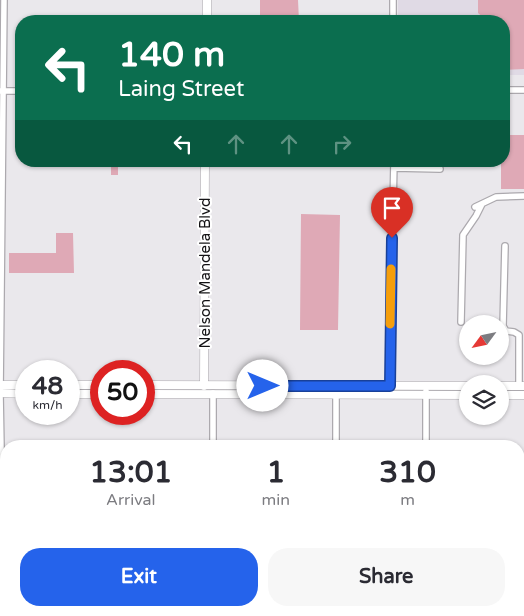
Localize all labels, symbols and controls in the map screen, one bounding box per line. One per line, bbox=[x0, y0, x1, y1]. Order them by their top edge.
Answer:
text: 140 m bbox=[118, 34, 225, 76]
icon: left bbox=[35, 35, 100, 100]
text: Laing Street bbox=[118, 76, 244, 102]
icon: left bbox=[169, 130, 197, 158]
icon: ahead bbox=[222, 130, 250, 158]
icon: ahead bbox=[275, 130, 303, 158]
icon: right bbox=[328, 130, 356, 158]
pin bbox=[371, 187, 413, 238]
icon: arrive bbox=[378, 194, 406, 222]
street label: Nelson Mandela Blvd bbox=[196, 198, 214, 348]
north arrow bbox=[459, 315, 509, 365]
map controls bbox=[459, 315, 509, 425]
position arrow bbox=[236, 359, 288, 411]
speed limit sign: 50 bbox=[90, 360, 155, 425]
text: 48 bbox=[32, 371, 63, 401]
button: layers bbox=[459, 375, 509, 425]
text: km/h bbox=[32, 398, 63, 412]
text: 13:01 bbox=[89, 454, 172, 491]
text: 1 bbox=[266, 454, 285, 491]
text: 310 bbox=[379, 454, 436, 491]
text: Arrival bbox=[106, 490, 156, 510]
text: min bbox=[262, 490, 290, 510]
text: m bbox=[400, 490, 415, 510]
button: Exit bbox=[20, 548, 258, 606]
button: Share bbox=[268, 548, 505, 606]

